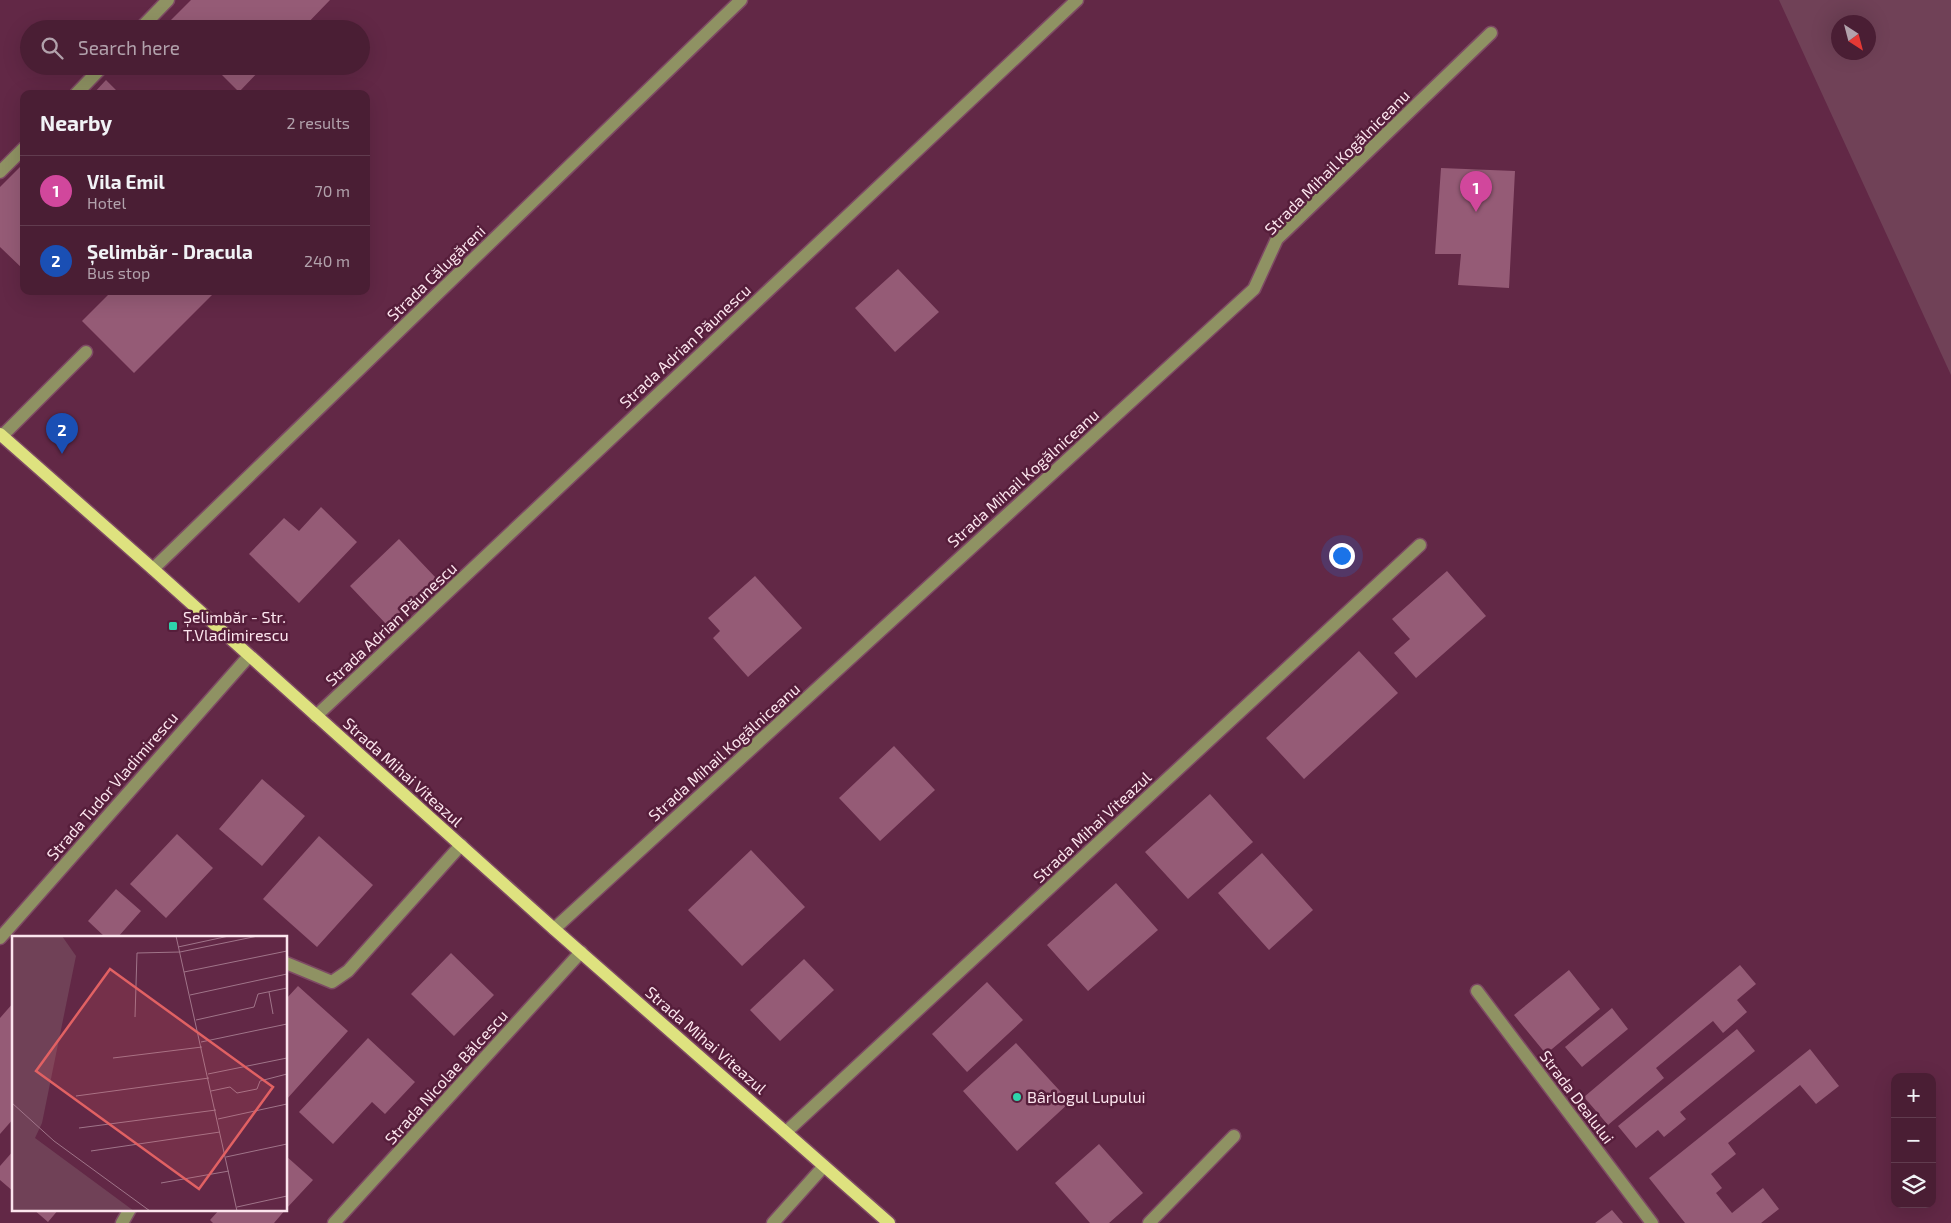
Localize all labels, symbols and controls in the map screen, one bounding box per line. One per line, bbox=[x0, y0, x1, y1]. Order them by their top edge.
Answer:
north arrow bbox=[1831, 15, 1876, 60]
search box bbox=[20, 20, 370, 75]
icon: search bbox=[38, 34, 66, 62]
text: Search here bbox=[78, 36, 180, 59]
street label: Strada Mihail Kogălniceanu bbox=[1260, 85, 1413, 238]
text: Nearby bbox=[40, 110, 112, 135]
text: 2 results bbox=[287, 113, 350, 132]
text: Vila Emil bbox=[87, 170, 165, 193]
pin: 1 bbox=[1460, 171, 1492, 212]
text: 1 bbox=[53, 181, 59, 200]
text: 70 m bbox=[315, 181, 350, 200]
text: Hotel bbox=[87, 193, 126, 212]
street label: Strada Călugăreni bbox=[383, 221, 489, 324]
text: Șelimbăr - Dracula bbox=[87, 240, 253, 263]
text: 2 bbox=[51, 251, 61, 270]
text: 240 m bbox=[304, 251, 350, 270]
text: Bus stop bbox=[87, 263, 150, 282]
street label: Strada Adrian Păunescu bbox=[615, 280, 754, 411]
street label: Strada Mihail Kogălniceanu bbox=[943, 405, 1102, 551]
pin: 2 bbox=[46, 413, 78, 454]
your location bbox=[1329, 543, 1355, 569]
street label: Strada Adrian Păunescu bbox=[321, 558, 460, 689]
place label: Șelimbăr - Str. T.Vladimirescu bbox=[183, 607, 289, 644]
marker: Șelimbăr - Str. T.Vladimirescu bbox=[167, 620, 179, 632]
street label: Strada Mihail Kogălniceanu bbox=[644, 679, 803, 825]
street label: Strada Tudor Vladimirescu bbox=[42, 708, 181, 864]
street label: Strada Mihai Viteazul bbox=[340, 713, 467, 830]
street label: Strada Mihai Viteazul bbox=[1029, 767, 1155, 886]
inset map bbox=[12, 936, 288, 1210]
street label: Strada Mihai Viteazul bbox=[642, 982, 771, 1098]
street label: Strada Nicolae Bălcescu bbox=[380, 1006, 511, 1148]
street label: Strada Dealului bbox=[1536, 1046, 1619, 1147]
map controls bbox=[1891, 1073, 1936, 1208]
button: + bbox=[1891, 1073, 1936, 1118]
place label: Bârlogul Lupului bbox=[1027, 1087, 1146, 1106]
marker: Bârlogul Lupului bbox=[1011, 1091, 1023, 1103]
button: − bbox=[1891, 1118, 1936, 1163]
button: layers bbox=[1891, 1163, 1936, 1208]

